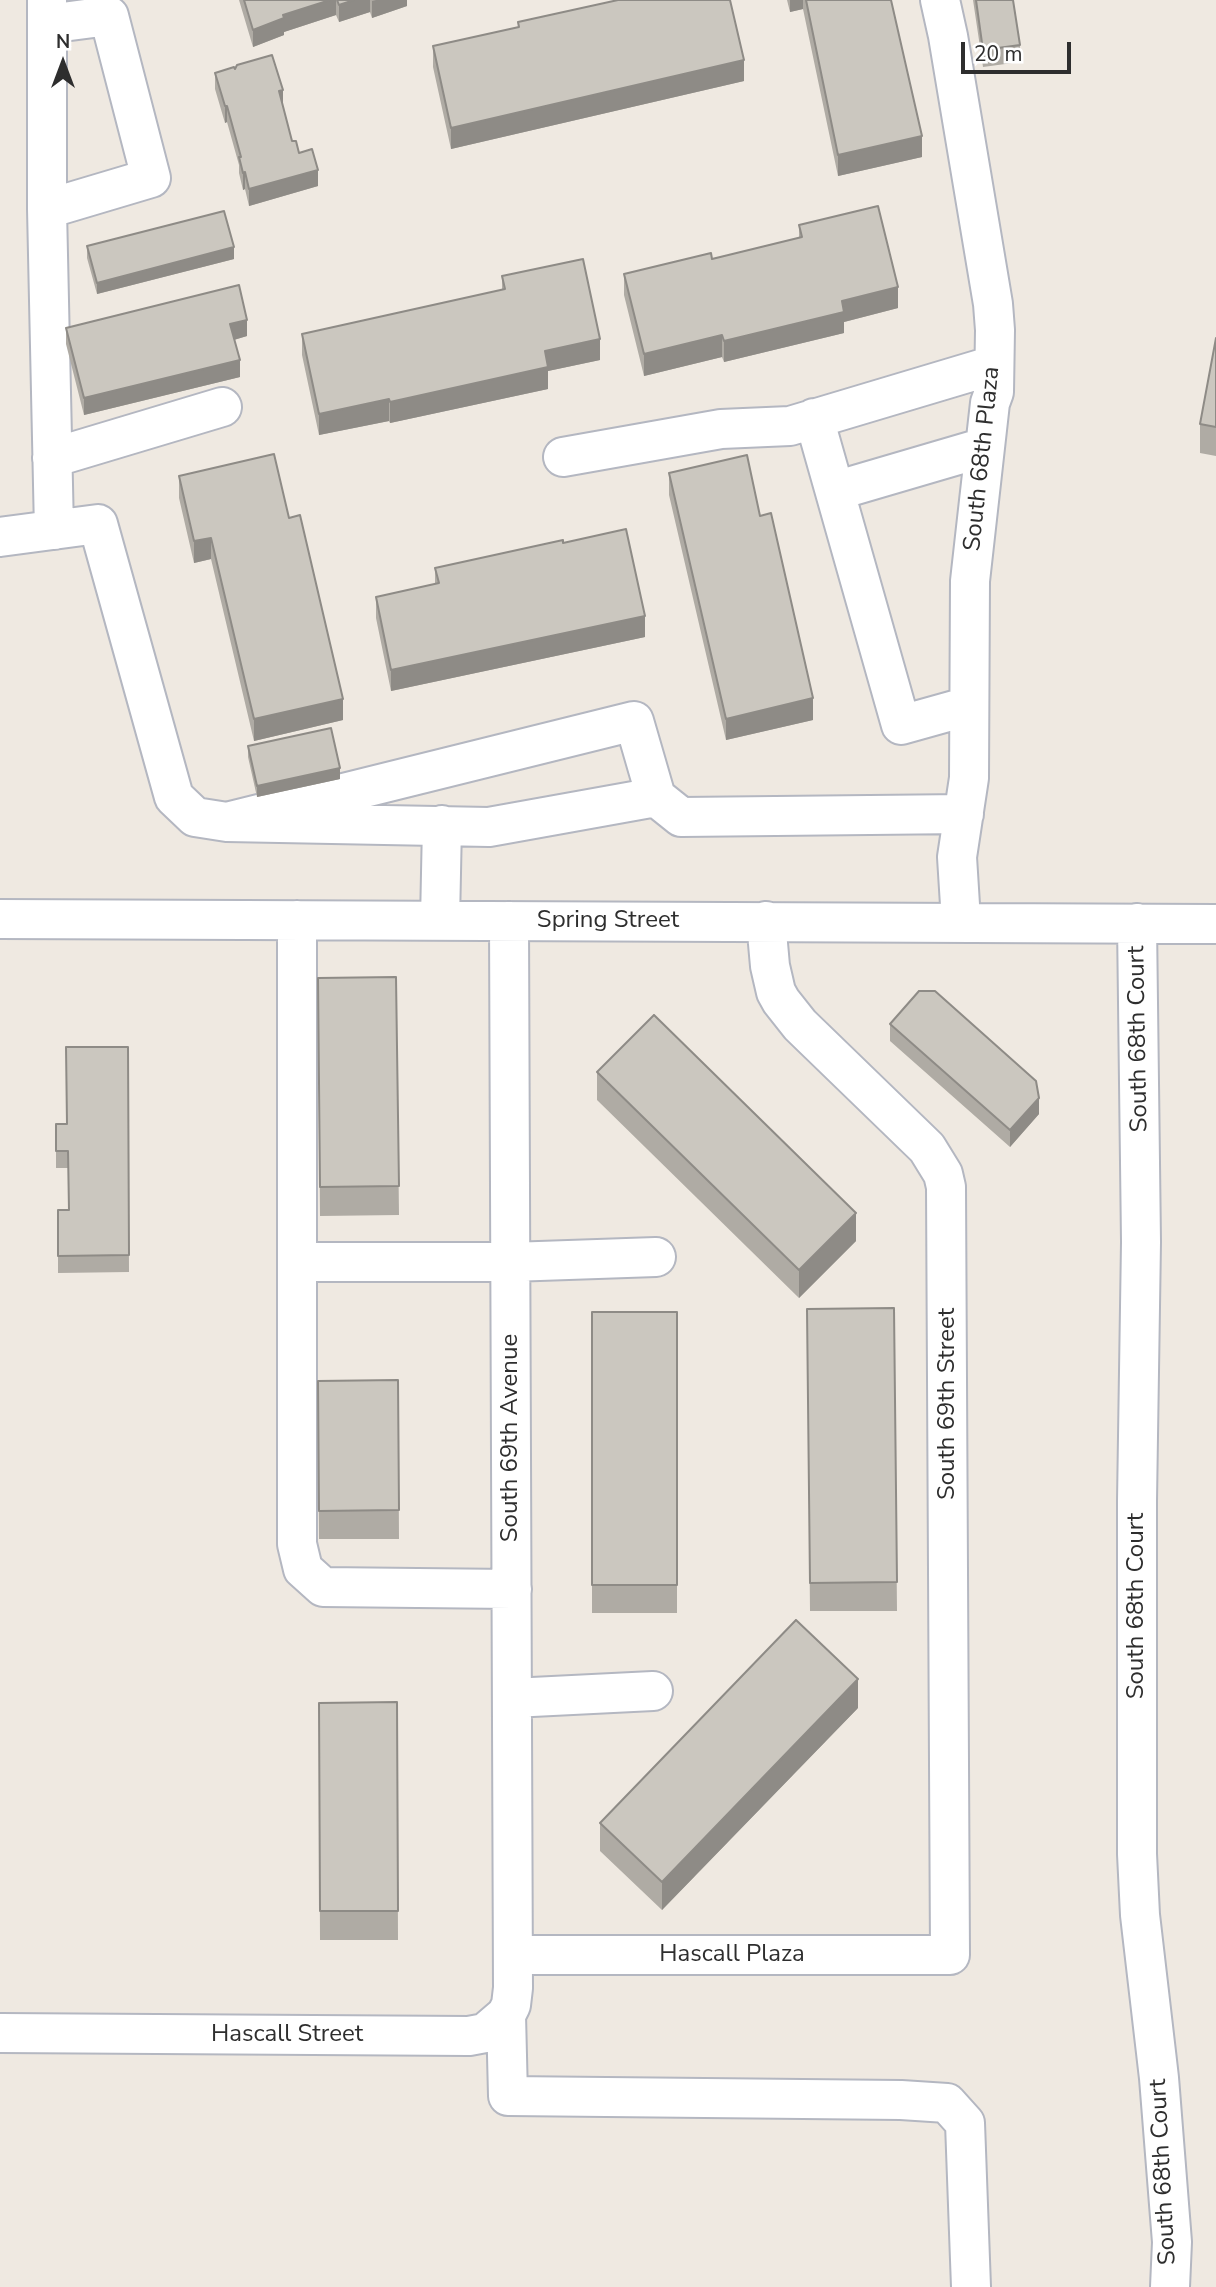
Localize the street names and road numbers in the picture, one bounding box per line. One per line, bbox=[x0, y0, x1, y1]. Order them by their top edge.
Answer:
street label: South 68th Plaza bbox=[959, 365, 1007, 553]
street label: Spring Street bbox=[537, 907, 679, 935]
street label: South 68th Court bbox=[1123, 946, 1155, 1132]
street label: South 69th Street bbox=[934, 1308, 962, 1500]
street label: South 69th Avenue bbox=[497, 1334, 525, 1542]
street label: South 68th Court bbox=[1123, 1513, 1151, 1699]
street label: Hascall Plaza bbox=[659, 1941, 805, 1969]
street label: Hascall Street bbox=[211, 2021, 363, 2049]
street label: South 68th Court bbox=[1145, 2078, 1183, 2266]

